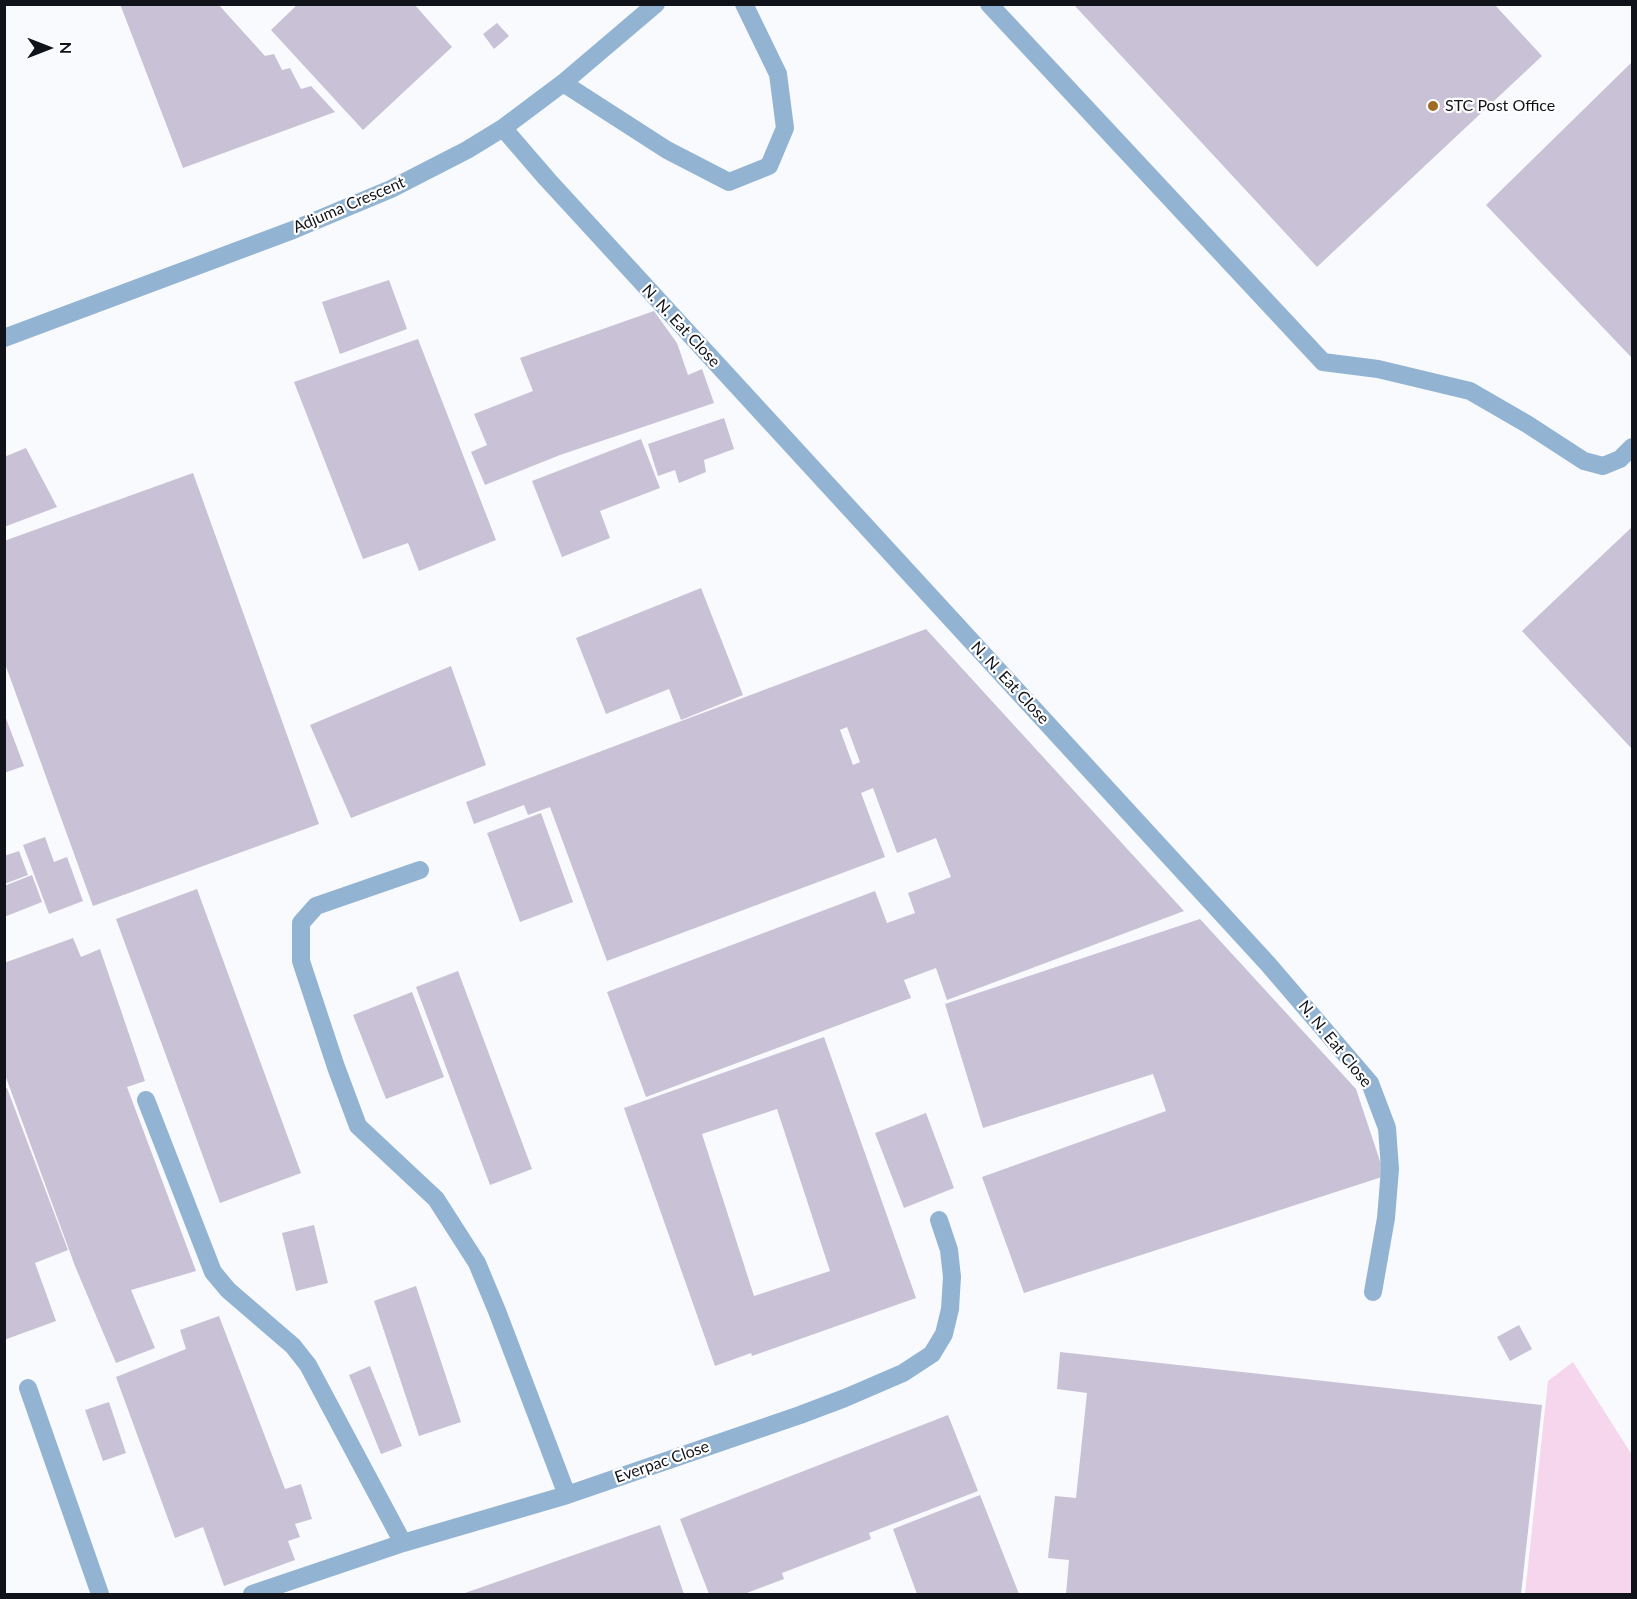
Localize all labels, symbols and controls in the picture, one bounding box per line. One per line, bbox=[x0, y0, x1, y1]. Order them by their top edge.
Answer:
north arrow bbox=[18, 18, 78, 78]
text: N bbox=[57, 42, 76, 54]
place label: STC Post Office bbox=[1445, 96, 1555, 116]
marker: STC Post Office bbox=[1426, 99, 1440, 113]
street label: Adjuma Crescent bbox=[290, 173, 408, 237]
street label: N. N. Eat Close bbox=[638, 281, 724, 371]
street label: N. N. Eat Close bbox=[967, 638, 1053, 728]
street label: N. N. Eat Close bbox=[1294, 997, 1376, 1091]
street label: Everpac Close bbox=[612, 1437, 712, 1487]

